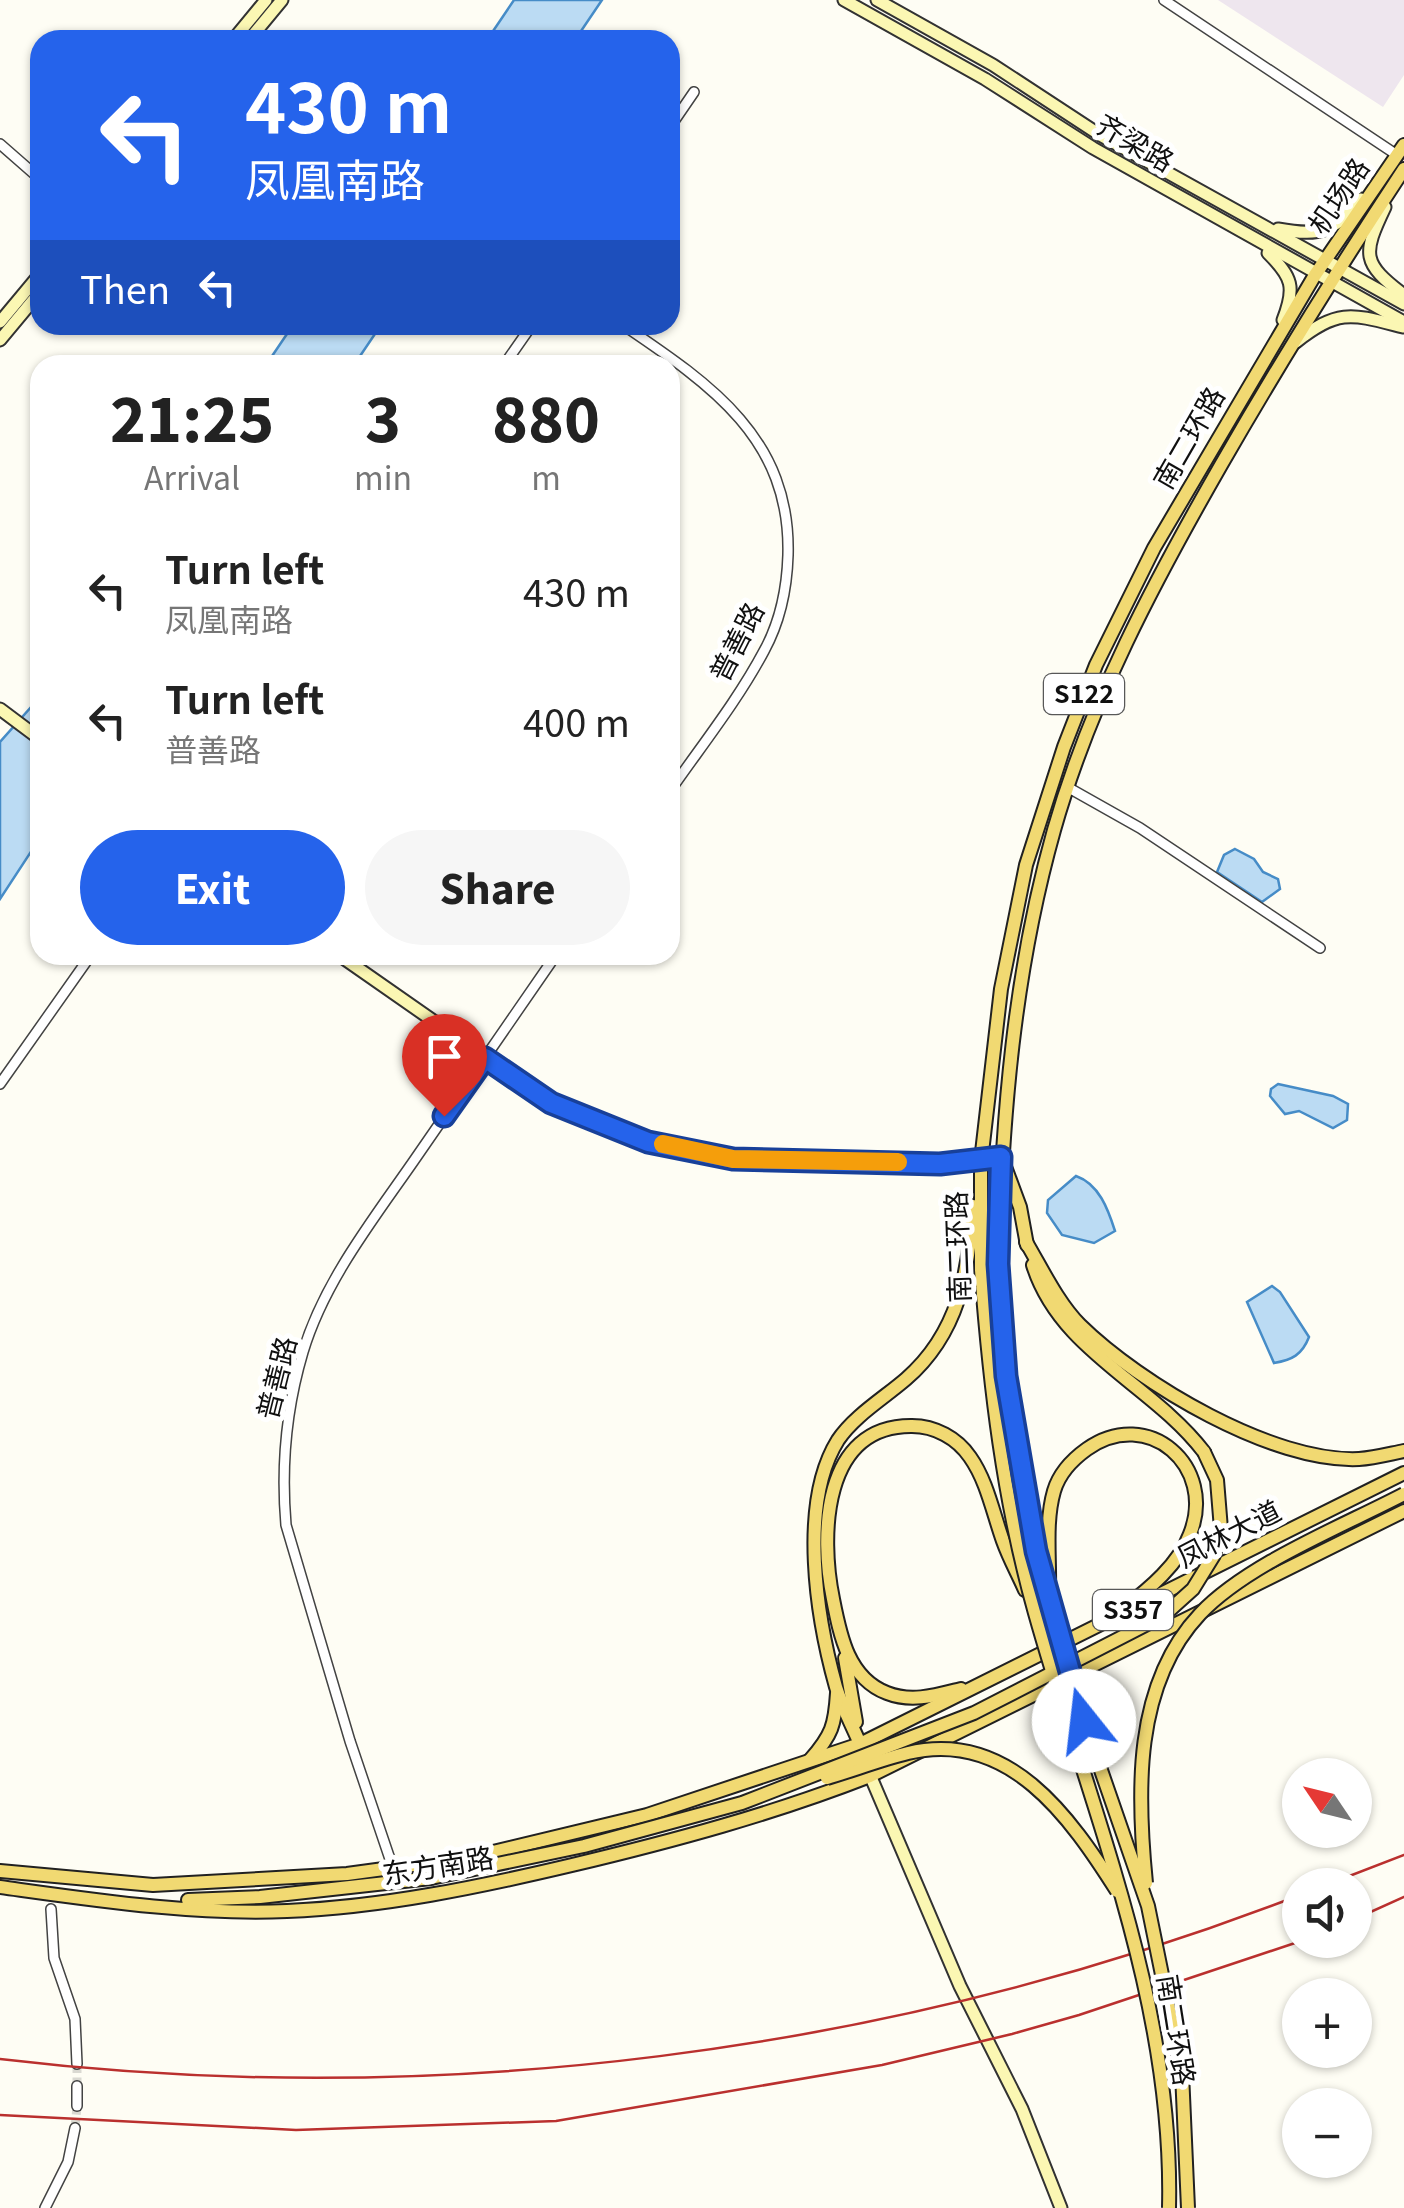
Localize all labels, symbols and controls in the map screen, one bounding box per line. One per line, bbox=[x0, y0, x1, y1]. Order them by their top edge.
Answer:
text: 430 m bbox=[245, 52, 452, 153]
icon: left bbox=[80, 70, 210, 200]
street label: 齐梁路 bbox=[1090, 103, 1182, 180]
text: 凤凰南路 bbox=[245, 145, 425, 210]
street label: 机场路 bbox=[1297, 149, 1377, 241]
text: Then bbox=[80, 260, 170, 315]
icon: left bbox=[190, 260, 245, 315]
text: 21:25 bbox=[110, 372, 274, 459]
text: 3 bbox=[365, 372, 401, 459]
text: 880 bbox=[492, 372, 600, 459]
street label: 南二环路 bbox=[1142, 378, 1233, 496]
text: Arrival bbox=[144, 453, 240, 499]
text: min bbox=[354, 453, 412, 499]
text: m bbox=[531, 453, 561, 499]
text: Turn left bbox=[165, 540, 324, 595]
icon: left bbox=[80, 563, 135, 618]
text: 430 m bbox=[523, 563, 630, 618]
text: 凤凰南路 bbox=[165, 595, 293, 641]
street label: 普善路 bbox=[698, 595, 772, 688]
text: Turn left bbox=[165, 670, 324, 725]
road number: S122 bbox=[1044, 674, 1124, 714]
icon: left bbox=[80, 693, 135, 748]
text: 400 m bbox=[523, 693, 630, 748]
text: 普善路 bbox=[165, 725, 261, 771]
button: Exit bbox=[80, 830, 345, 945]
button: Share bbox=[365, 830, 630, 945]
pin bbox=[402, 1014, 487, 1117]
icon: arrive bbox=[417, 1029, 472, 1084]
street label: 南二环路 bbox=[934, 1190, 978, 1304]
street label: 普善路 bbox=[245, 1332, 305, 1423]
street label: 凤林大道 bbox=[1169, 1489, 1287, 1575]
road number: S357 bbox=[1093, 1590, 1173, 1630]
position arrow bbox=[1032, 1669, 1136, 1773]
north arrow bbox=[1282, 1758, 1372, 1848]
map controls bbox=[1282, 1758, 1372, 2178]
street label: 东方南路 bbox=[379, 1836, 496, 1893]
button: sound bbox=[1282, 1868, 1372, 1958]
street label: 南二环路 bbox=[1149, 1971, 1206, 2088]
button: + bbox=[1282, 1978, 1372, 2068]
button: − bbox=[1282, 2088, 1372, 2178]

